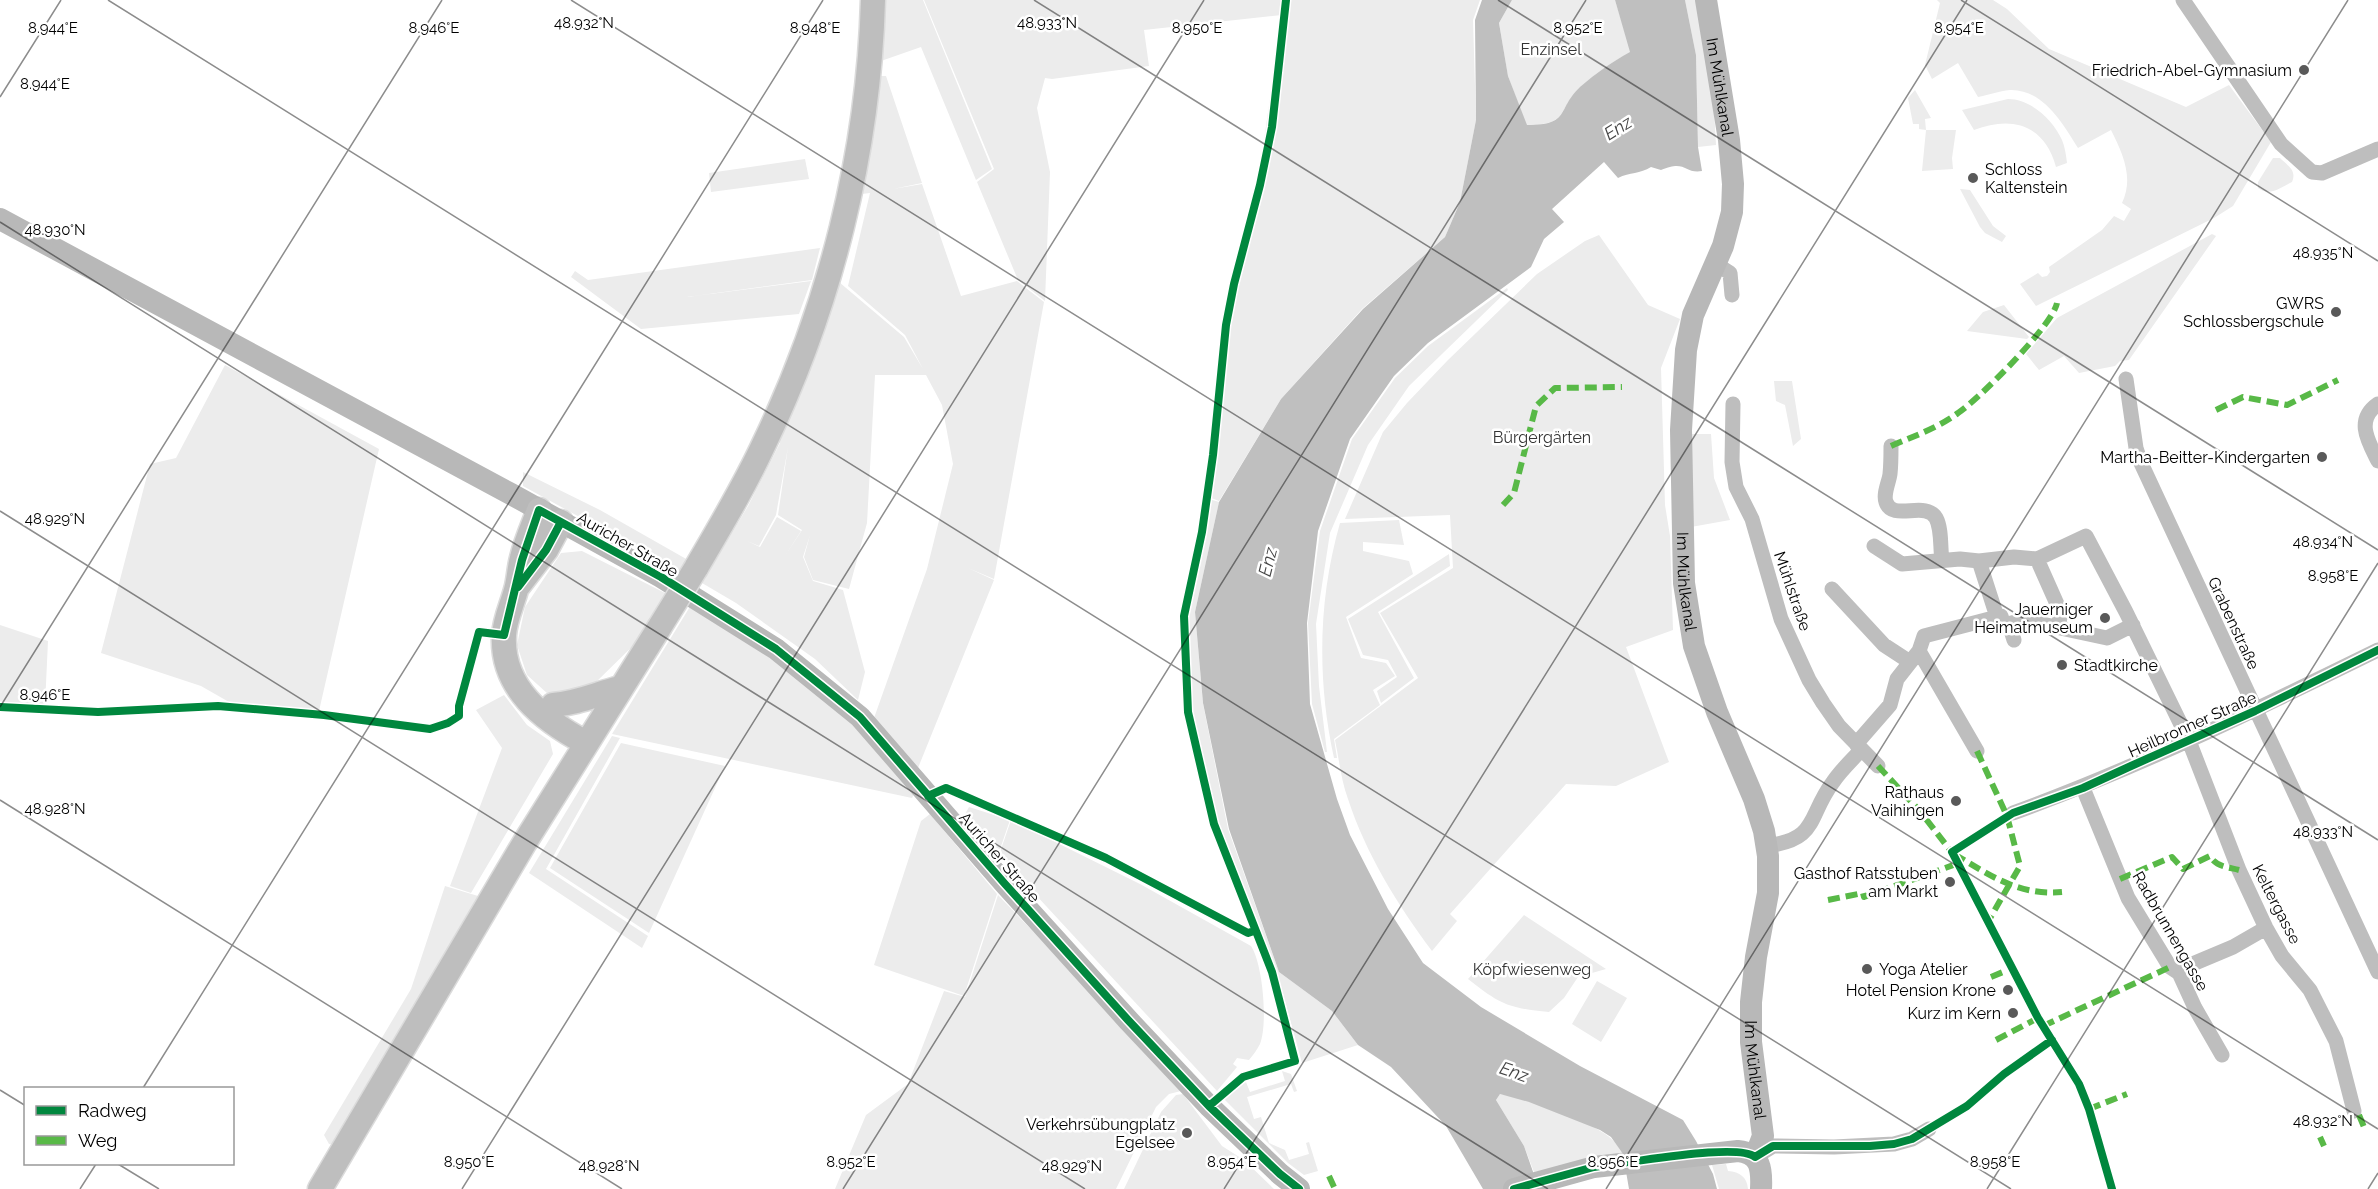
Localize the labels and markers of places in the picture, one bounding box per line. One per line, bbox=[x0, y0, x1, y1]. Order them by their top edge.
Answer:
place label: Friedrich-Abel-Gymnasium bbox=[2092, 61, 2292, 80]
marker: Friedrich-Abel-Gymnasium bbox=[2297, 63, 2311, 77]
place label: Schloss Kaltenstein bbox=[1985, 160, 2067, 197]
marker: Schloss Kaltenstein bbox=[1966, 171, 1980, 185]
place label: GWRS Schlossbergschule bbox=[2183, 294, 2324, 331]
marker: GWRS Schlossbergschule bbox=[2329, 305, 2343, 319]
place label: Martha-Beitter-Kindergarten bbox=[2100, 448, 2310, 467]
marker: Martha-Beitter-Kindergarten bbox=[2315, 450, 2329, 464]
place label: Jauerniger Heimatmuseum bbox=[1974, 600, 2093, 637]
marker: Jauerniger Heimatmuseum bbox=[2098, 611, 2112, 625]
place label: Stadtkirche bbox=[2074, 656, 2158, 675]
marker: Stadtkirche bbox=[2055, 658, 2069, 672]
place label: Rathaus Vaihingen bbox=[1871, 783, 1944, 820]
marker: Rathaus Vaihingen bbox=[1949, 794, 1963, 808]
place label: Gasthof Ratsstuben am Markt bbox=[1794, 864, 1939, 901]
marker: Gasthof Ratsstuben am Markt bbox=[1943, 875, 1957, 889]
place label: Yoga Atelier bbox=[1879, 960, 1968, 979]
marker: Yoga Atelier bbox=[1860, 962, 1874, 976]
place label: Hotel Pension Krone bbox=[1846, 981, 1996, 1000]
marker: Hotel Pension Krone bbox=[2001, 983, 2015, 997]
place label: Kurz im Kern bbox=[1908, 1004, 2001, 1023]
marker: Kurz im Kern bbox=[2006, 1006, 2020, 1020]
place label: Verkehrsübungplatz Egelsee bbox=[1026, 1115, 1175, 1152]
marker: Verkehrsübungplatz Egelsee bbox=[1180, 1126, 1194, 1140]

